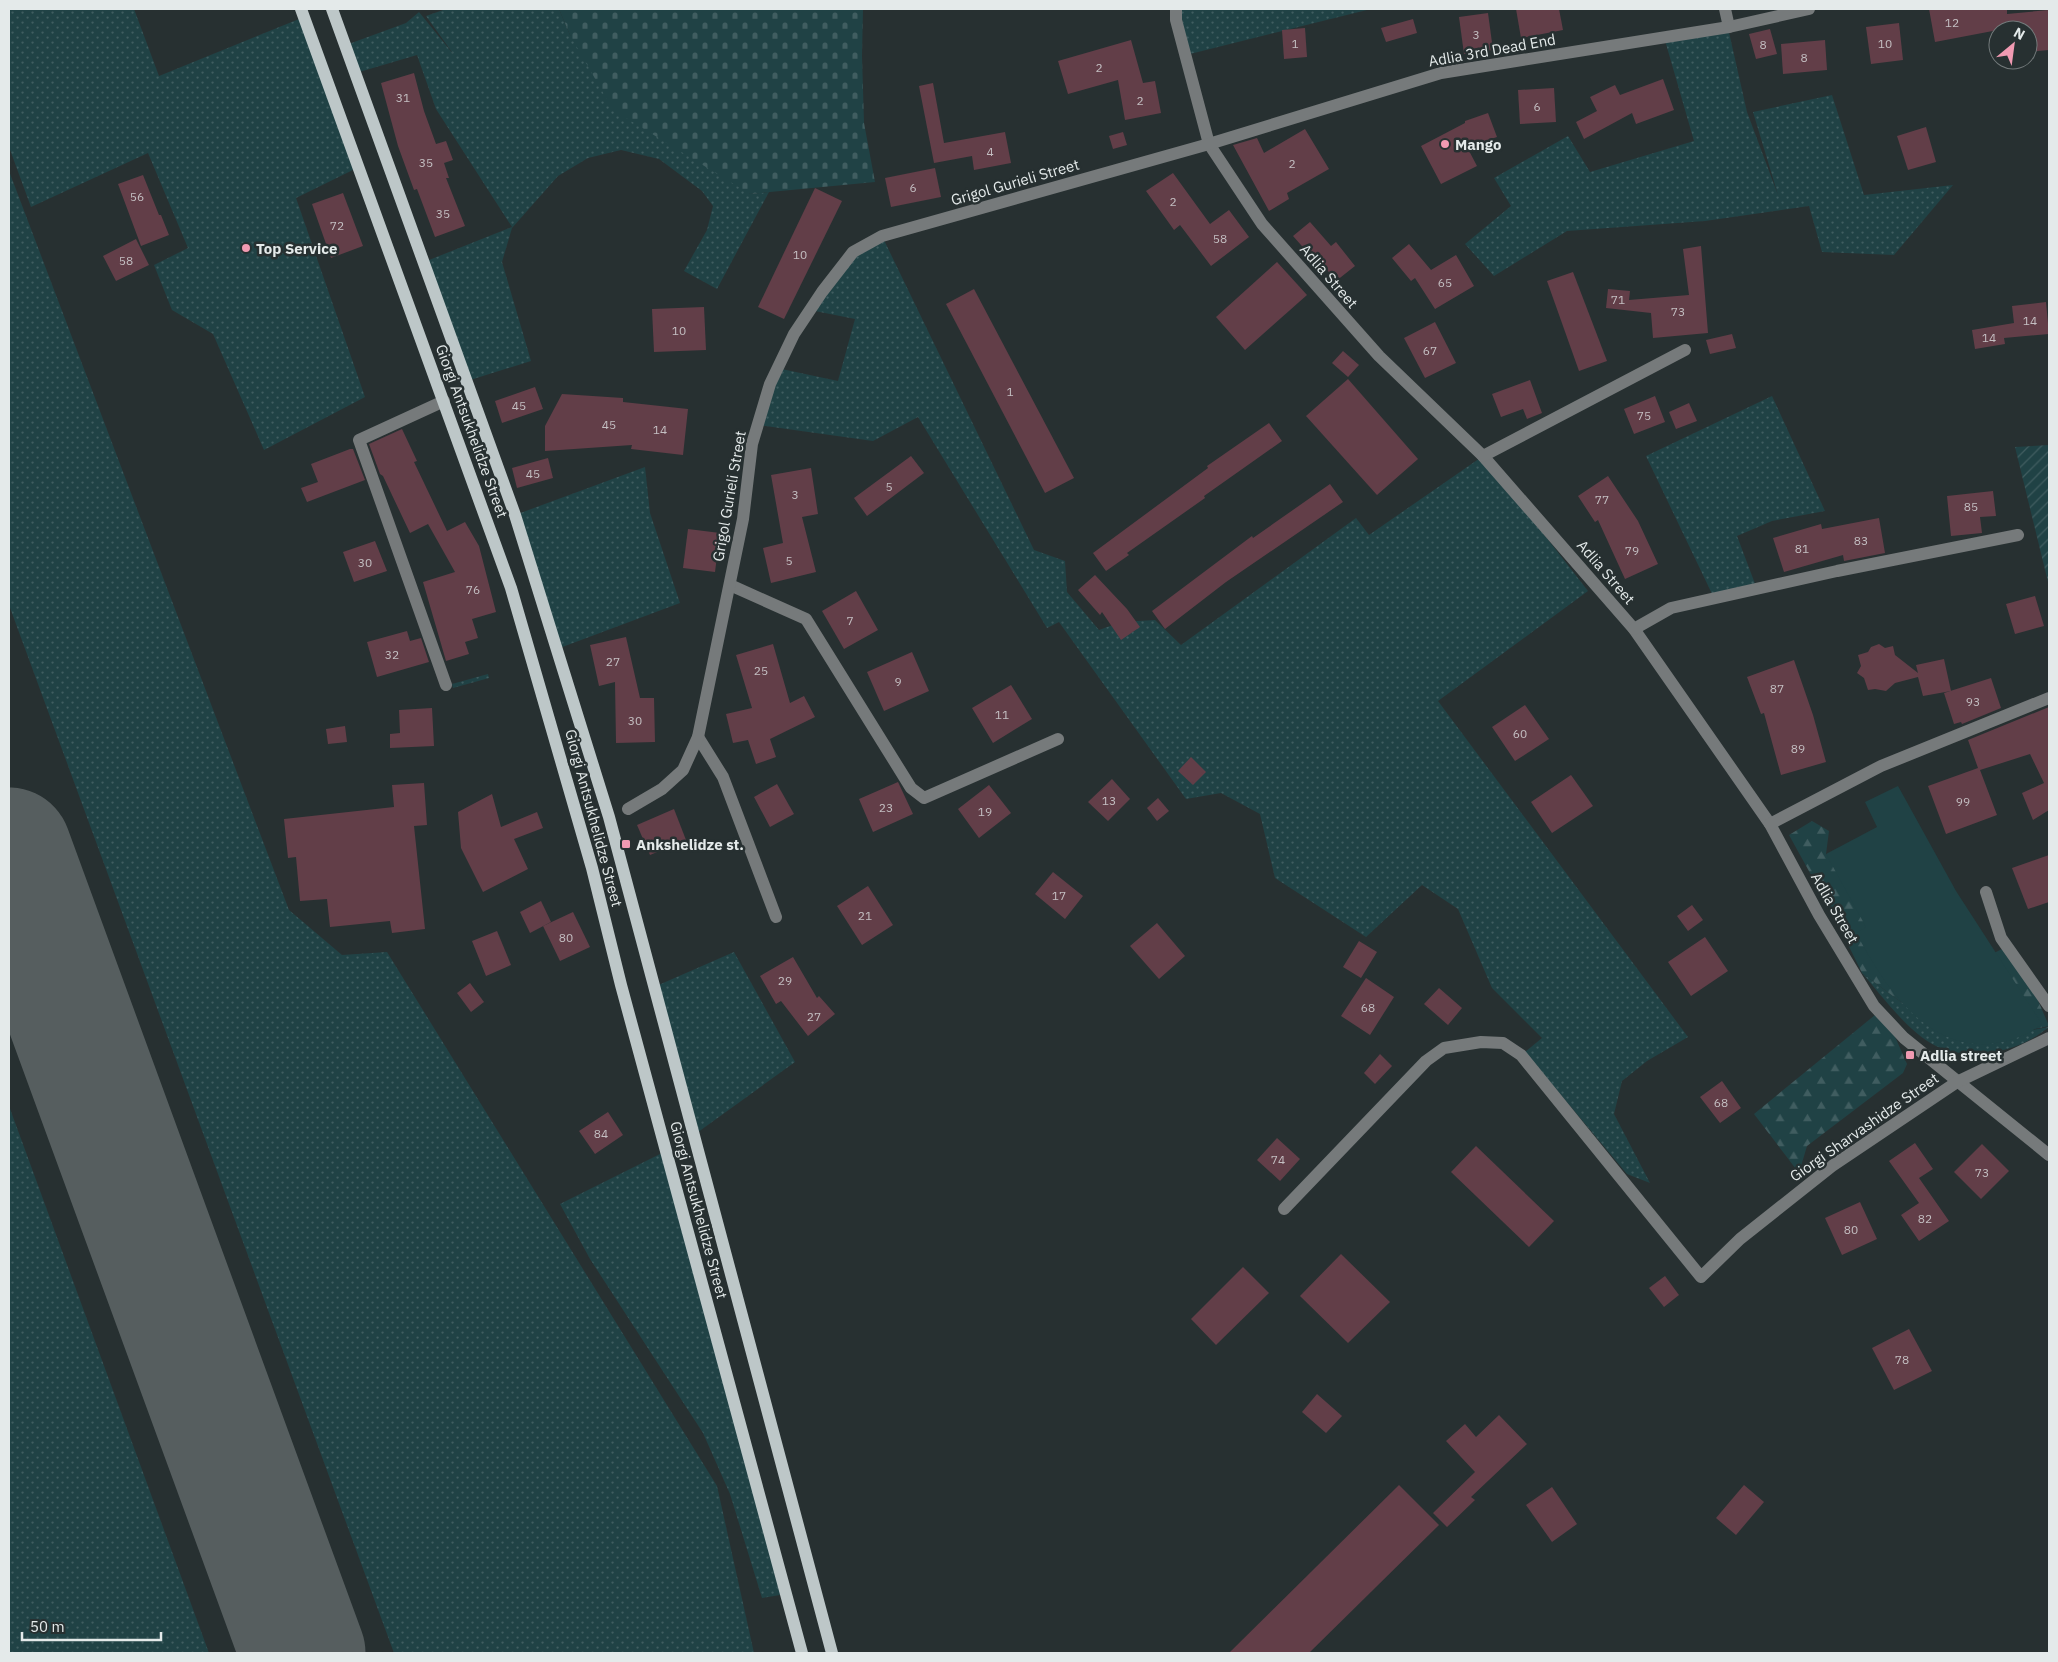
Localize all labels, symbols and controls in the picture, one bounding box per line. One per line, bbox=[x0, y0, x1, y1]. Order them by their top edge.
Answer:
house number: 12 bbox=[1945, 15, 1959, 30]
north arrow bbox=[1988, 20, 2038, 70]
text: N bbox=[2011, 23, 2028, 44]
house number: 3 bbox=[1472, 27, 1480, 42]
street label: Adlia 3rd Dead End bbox=[1427, 29, 1557, 71]
house number: 1 bbox=[1291, 36, 1299, 51]
house number: 10 bbox=[1878, 36, 1892, 51]
house number: 8 bbox=[1759, 37, 1767, 52]
house number: 8 bbox=[1800, 50, 1808, 65]
house number: 2 bbox=[1095, 60, 1103, 75]
house number: 31 bbox=[396, 90, 410, 105]
house number: 2 bbox=[1136, 93, 1144, 108]
house number: 6 bbox=[1533, 99, 1541, 114]
place label: Mango bbox=[1455, 135, 1501, 154]
marker: Mango bbox=[1439, 138, 1451, 150]
house number: 4 bbox=[986, 144, 994, 159]
house number: 35 bbox=[419, 155, 433, 170]
street label: Grigol Gurieli Street bbox=[949, 155, 1081, 209]
house number: 2 bbox=[1288, 156, 1296, 171]
house number: 6 bbox=[909, 180, 917, 195]
house number: 56 bbox=[130, 189, 144, 204]
house number: 2 bbox=[1169, 194, 1177, 209]
house number: 35 bbox=[436, 206, 450, 221]
house number: 72 bbox=[330, 218, 344, 233]
house number: 58 bbox=[1213, 231, 1227, 246]
place label: Top Service bbox=[256, 239, 337, 258]
street label: Adlia Street bbox=[1296, 240, 1362, 312]
marker: Top Service bbox=[240, 242, 252, 254]
house number: 10 bbox=[793, 247, 807, 262]
house number: 58 bbox=[119, 253, 133, 268]
house number: 65 bbox=[1438, 275, 1452, 290]
house number: 71 bbox=[1611, 292, 1625, 307]
house number: 73 bbox=[1671, 304, 1685, 319]
house number: 14 bbox=[2023, 313, 2037, 328]
house number: 10 bbox=[672, 323, 686, 338]
house number: 14 bbox=[1982, 330, 1996, 345]
street label: Giorgi Antsukhelidze Street bbox=[432, 342, 512, 520]
house number: 67 bbox=[1423, 343, 1437, 358]
house number: 1 bbox=[1006, 384, 1014, 399]
house number: 45 bbox=[512, 398, 526, 413]
house number: 75 bbox=[1637, 408, 1651, 423]
house number: 45 bbox=[602, 417, 616, 432]
house number: 14 bbox=[653, 422, 667, 437]
street label: Grigol Gurieli Street bbox=[708, 429, 750, 563]
house number: 45 bbox=[526, 466, 540, 481]
house number: 5 bbox=[885, 479, 893, 494]
house number: 3 bbox=[791, 487, 799, 502]
house number: 77 bbox=[1595, 492, 1609, 507]
house number: 85 bbox=[1964, 499, 1978, 514]
house number: 83 bbox=[1854, 533, 1868, 548]
street label: Adlia Street bbox=[1573, 536, 1639, 608]
house number: 81 bbox=[1795, 541, 1809, 556]
house number: 79 bbox=[1625, 543, 1639, 558]
house number: 5 bbox=[785, 553, 793, 568]
house number: 30 bbox=[358, 555, 372, 570]
house number: 76 bbox=[466, 582, 480, 597]
house number: 7 bbox=[846, 613, 854, 628]
house number: 32 bbox=[385, 647, 399, 662]
house number: 27 bbox=[606, 654, 620, 669]
house number: 25 bbox=[754, 663, 768, 678]
house number: 9 bbox=[894, 674, 902, 689]
house number: 87 bbox=[1770, 681, 1784, 696]
house number: 93 bbox=[1966, 694, 1980, 709]
house number: 11 bbox=[995, 707, 1009, 722]
house number: 30 bbox=[628, 713, 642, 728]
house number: 60 bbox=[1513, 726, 1527, 741]
street label: Giorgi Antsukhelidze Street bbox=[561, 727, 627, 909]
house number: 89 bbox=[1791, 741, 1805, 756]
house number: 13 bbox=[1102, 793, 1116, 808]
house number: 99 bbox=[1956, 794, 1970, 809]
house number: 23 bbox=[879, 800, 893, 815]
house number: 19 bbox=[978, 804, 992, 819]
place label: Ankshelidze st. bbox=[636, 835, 744, 854]
marker: Ankshelidze st. bbox=[620, 838, 632, 850]
street label: Adlia Street bbox=[1807, 869, 1863, 947]
house number: 17 bbox=[1052, 888, 1066, 903]
house number: 21 bbox=[858, 908, 872, 923]
house number: 80 bbox=[559, 930, 573, 945]
house number: 29 bbox=[778, 973, 792, 988]
house number: 68 bbox=[1361, 1000, 1375, 1015]
house number: 27 bbox=[807, 1009, 821, 1024]
place label: Adlia street bbox=[1920, 1046, 2002, 1065]
marker: Adlia street bbox=[1904, 1049, 1916, 1061]
street label: Giorgi Sharvashidze Street bbox=[1786, 1068, 1942, 1186]
house number: 68 bbox=[1714, 1095, 1728, 1110]
street label: Giorgi Antsukhelidze Street bbox=[666, 1119, 732, 1301]
house number: 84 bbox=[594, 1126, 608, 1141]
house number: 74 bbox=[1271, 1152, 1285, 1167]
house number: 73 bbox=[1975, 1165, 1989, 1180]
house number: 82 bbox=[1918, 1211, 1932, 1226]
house number: 80 bbox=[1844, 1222, 1858, 1237]
house number: 78 bbox=[1895, 1352, 1909, 1367]
scale bar bbox=[22, 1610, 161, 1642]
text: 50 m bbox=[30, 1617, 65, 1636]

